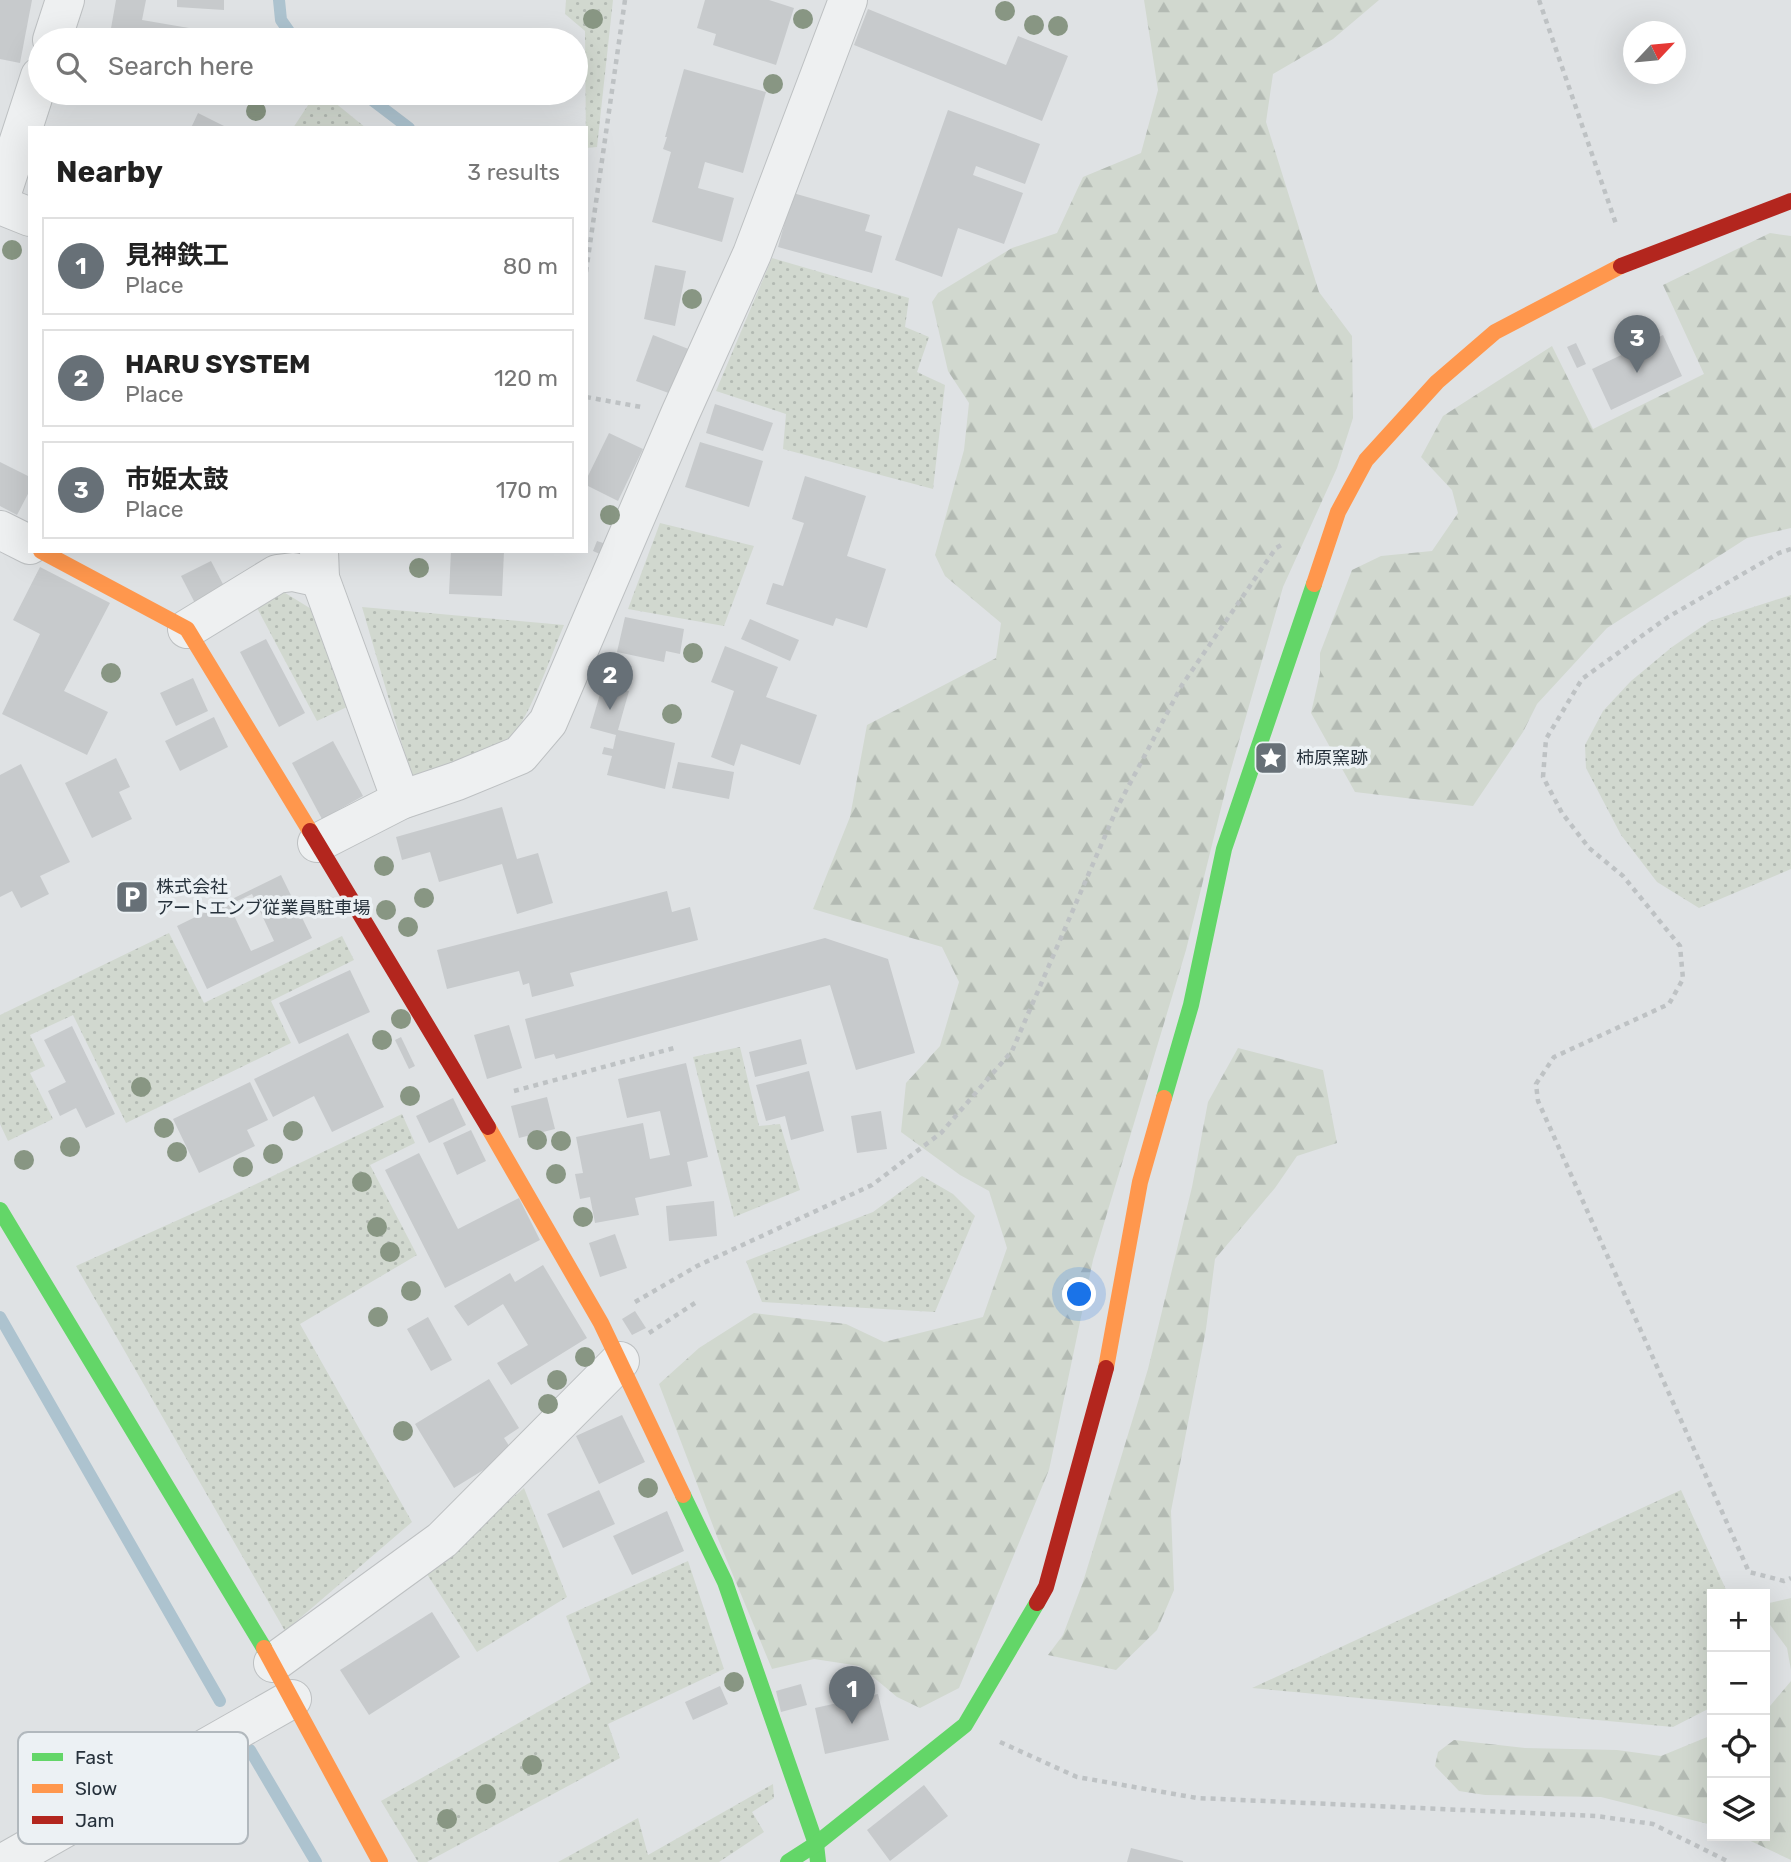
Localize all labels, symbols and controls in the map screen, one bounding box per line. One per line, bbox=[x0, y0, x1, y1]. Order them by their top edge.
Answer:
north arrow bbox=[1623, 21, 1686, 84]
search box bbox=[28, 28, 588, 105]
icon: search bbox=[52, 48, 90, 86]
text: Search here bbox=[108, 51, 254, 82]
text: Nearby bbox=[56, 154, 163, 190]
text: 3 results bbox=[467, 158, 560, 186]
text: 見神鉄工 bbox=[125, 240, 229, 271]
text: 1 bbox=[75, 252, 87, 280]
text: 80 m bbox=[503, 252, 558, 280]
text: Place bbox=[125, 271, 184, 299]
pin: 3 bbox=[1614, 315, 1660, 373]
text: HARU SYSTEM bbox=[125, 349, 310, 380]
text: 2 bbox=[74, 364, 88, 392]
text: 120 m bbox=[494, 364, 558, 392]
text: Place bbox=[125, 380, 184, 408]
text: 市姫太鼓 bbox=[125, 464, 229, 495]
text: 3 bbox=[73, 476, 89, 504]
text: 170 m bbox=[496, 476, 558, 504]
text: Place bbox=[125, 495, 184, 523]
pin: 2 bbox=[587, 652, 633, 710]
place icon: 柿原窯跡 bbox=[1252, 739, 1290, 777]
place label: 柿原窯跡 bbox=[1296, 747, 1368, 769]
place label: 株式会社 アートエンブ従業員駐車場 bbox=[156, 876, 370, 919]
parking icon: 株式会社 アートエンブ従業員駐車場 bbox=[113, 878, 151, 916]
your location bbox=[1062, 1277, 1096, 1311]
map controls bbox=[1707, 1589, 1770, 1841]
button: + bbox=[1707, 1589, 1770, 1652]
button: − bbox=[1707, 1652, 1770, 1715]
pin: 1 bbox=[829, 1666, 875, 1724]
button: locate bbox=[1707, 1715, 1770, 1778]
legend bbox=[18, 1732, 248, 1844]
text: Fast bbox=[75, 1746, 114, 1769]
text: Slow bbox=[75, 1777, 117, 1800]
button: layers bbox=[1707, 1778, 1770, 1841]
text: Jam bbox=[75, 1809, 114, 1832]

